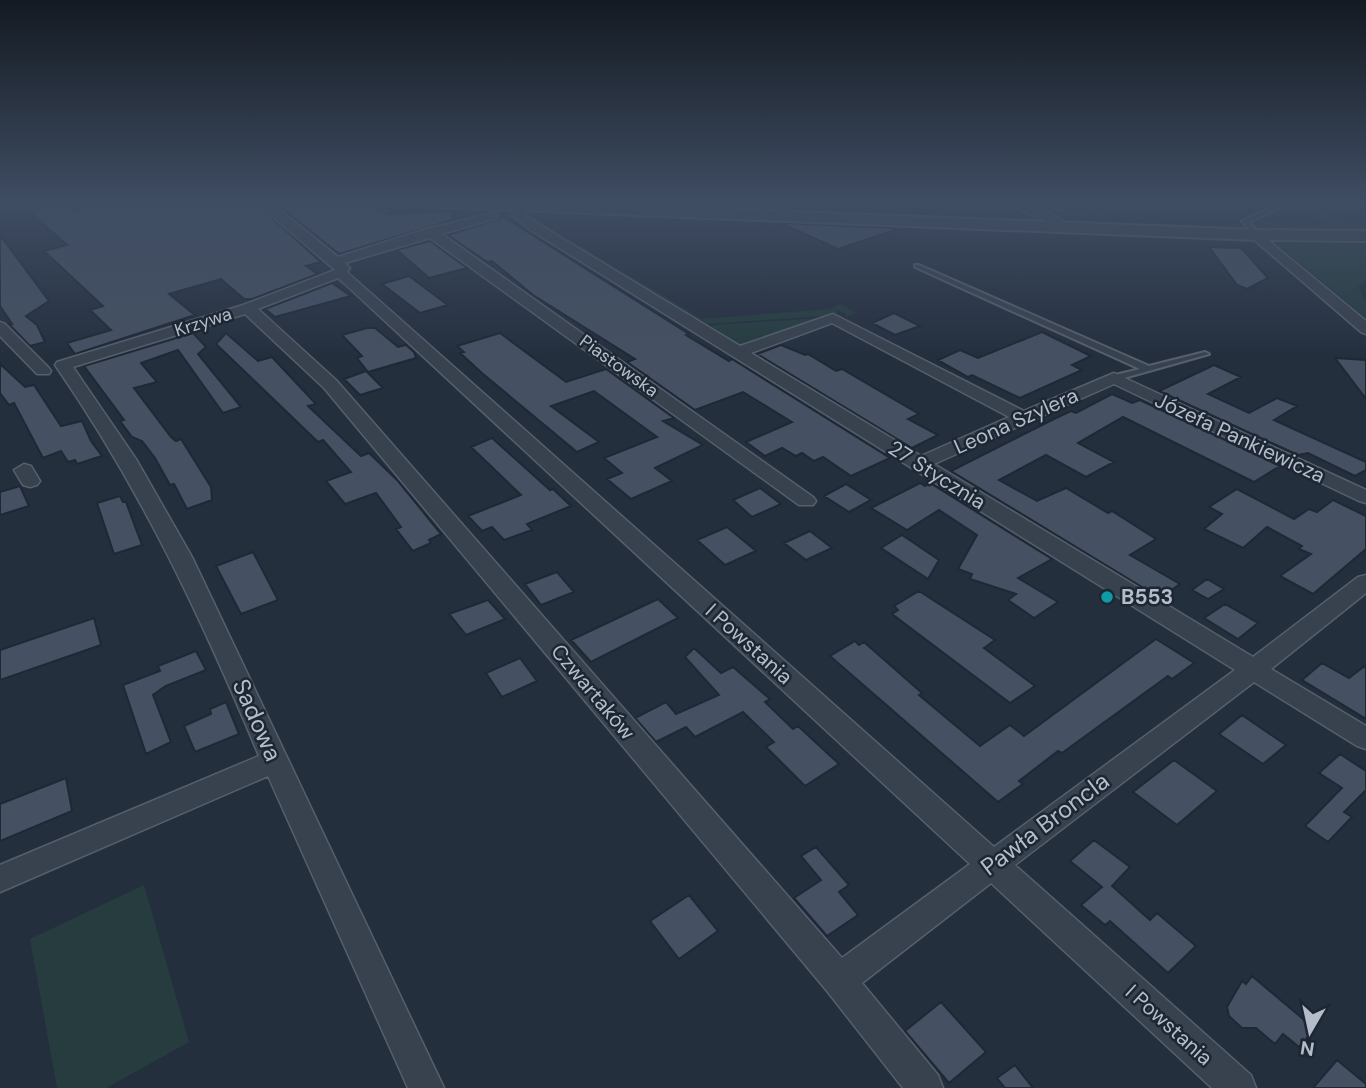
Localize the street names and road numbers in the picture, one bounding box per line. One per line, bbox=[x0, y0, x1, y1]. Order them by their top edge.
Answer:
street label: Krzywa bbox=[171, 302, 235, 342]
street label: Piastowska bbox=[575, 329, 663, 403]
street label: Leona Szylera bbox=[949, 381, 1083, 461]
street label: Józefa Pankiewicza bbox=[1150, 386, 1330, 490]
street label: 27 Stycznia bbox=[883, 434, 991, 516]
street label: I Powstania bbox=[699, 597, 799, 691]
street label: Czwartaków bbox=[545, 638, 641, 746]
street label: Sadowa bbox=[226, 674, 289, 766]
street label: Pawła Broncla bbox=[974, 765, 1115, 882]
street label: I Powstania bbox=[1119, 978, 1219, 1072]

